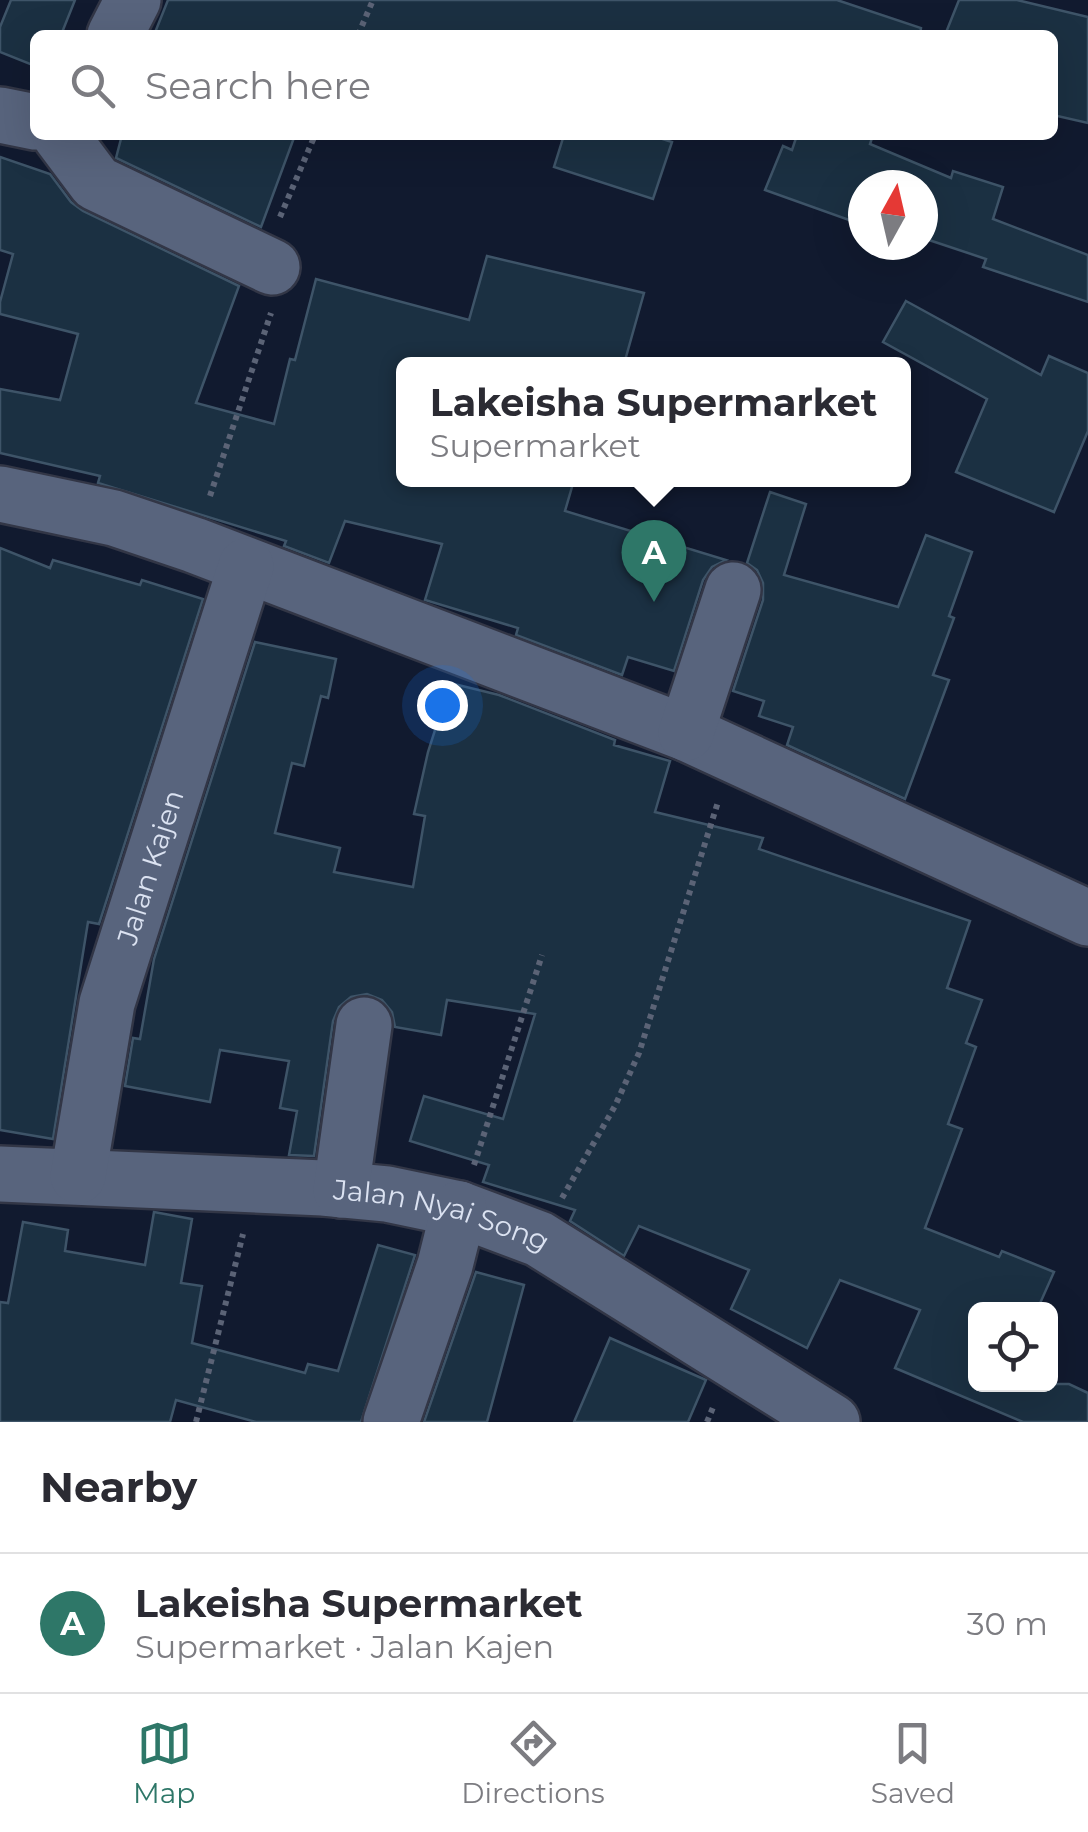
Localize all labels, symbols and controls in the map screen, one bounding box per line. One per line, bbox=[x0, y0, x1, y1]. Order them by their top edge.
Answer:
search box bbox=[30, 30, 1058, 140]
icon: search bbox=[65, 58, 120, 113]
text: Search here bbox=[145, 62, 371, 109]
north arrow bbox=[848, 170, 938, 260]
popup bbox=[396, 357, 911, 487]
text: Lakeisha Supermarket bbox=[430, 379, 877, 426]
text: Supermarket bbox=[430, 426, 641, 465]
pin: A bbox=[622, 520, 686, 602]
your location bbox=[417, 680, 468, 731]
street label: Jalan Kajen bbox=[109, 785, 191, 950]
street label: Jalan Nyai Song bbox=[331, 1172, 556, 1259]
map controls bbox=[968, 1302, 1058, 1392]
button: locate bbox=[968, 1302, 1058, 1392]
text: Nearby bbox=[40, 1461, 197, 1513]
text: Lakeisha Supermarket bbox=[135, 1580, 582, 1627]
text: A bbox=[60, 1604, 85, 1643]
text: 30 m bbox=[966, 1604, 1048, 1643]
text: Supermarket · Jalan Kajen bbox=[135, 1627, 554, 1666]
tab: Map bbox=[133, 1716, 195, 1810]
tab: Directions bbox=[461, 1716, 605, 1810]
tab: Saved bbox=[871, 1716, 955, 1810]

